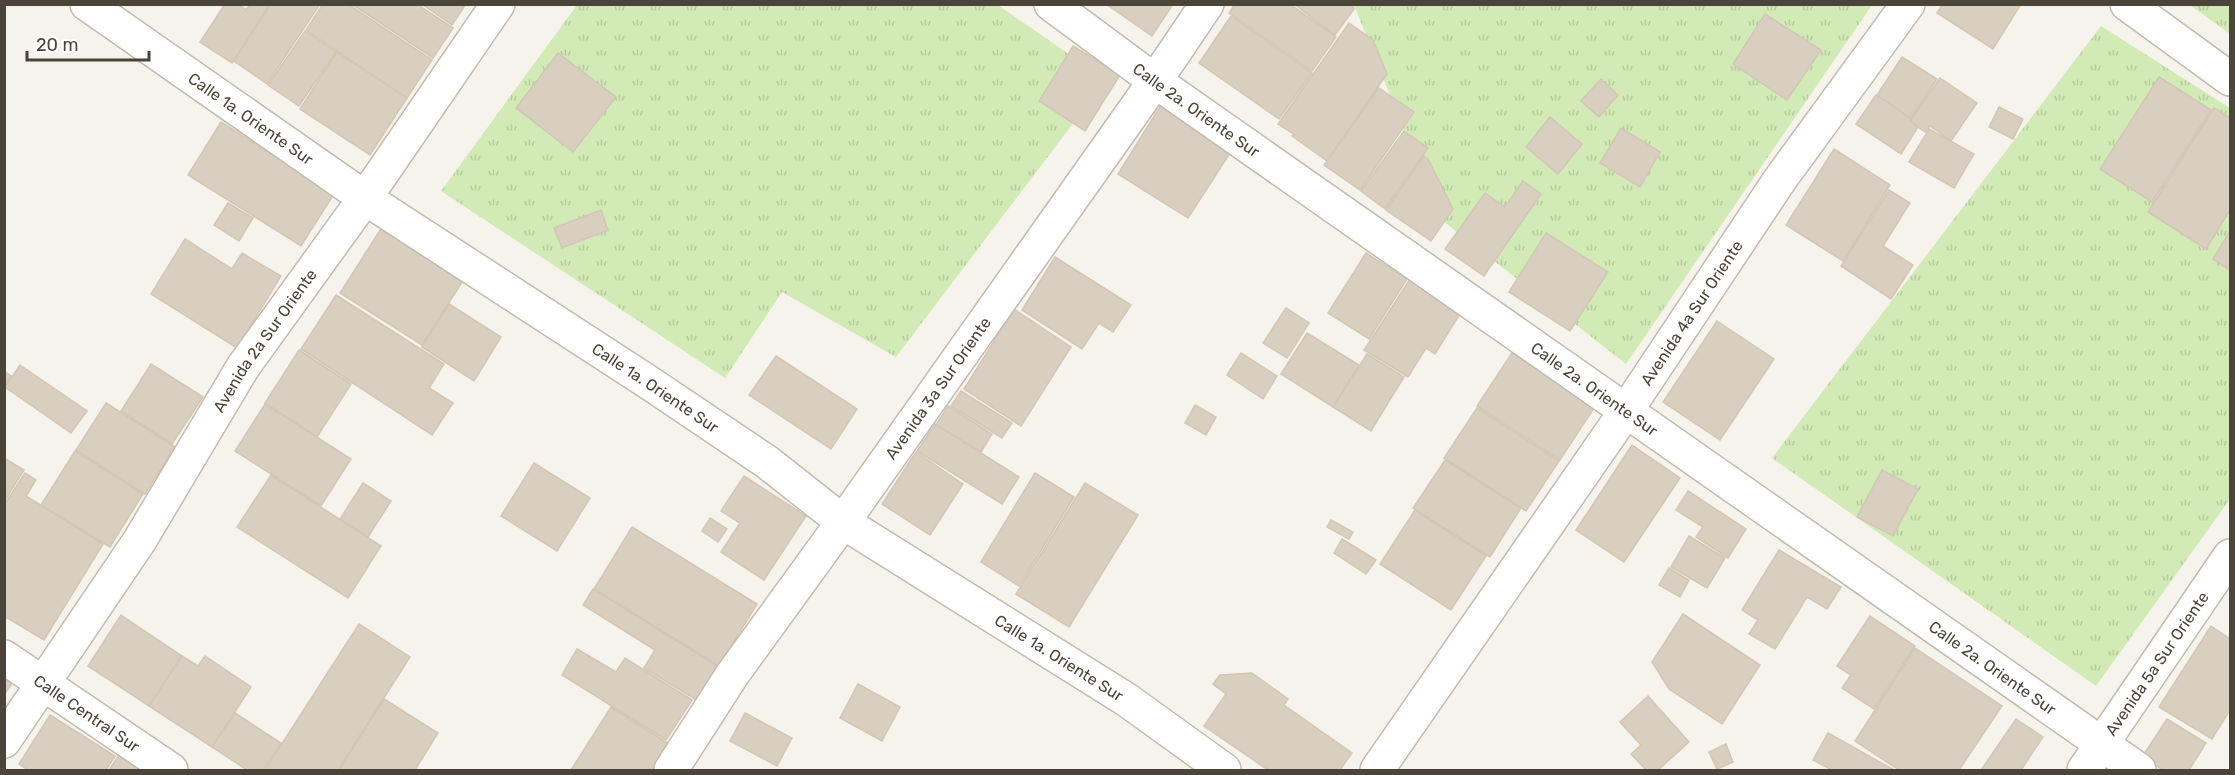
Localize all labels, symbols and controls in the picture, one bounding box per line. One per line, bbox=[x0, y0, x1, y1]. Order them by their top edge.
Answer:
scale bar bbox=[27, 24, 148, 62]
text: 20 m bbox=[36, 34, 78, 56]
street label: Calle 2a. Oriente Sur bbox=[1129, 59, 1264, 161]
street label: Calle 1a. Oriente Sur bbox=[185, 68, 317, 169]
street label: Avenida 4a Sur Oriente bbox=[1636, 237, 1746, 389]
street label: Avenida 2a Sur Oriente bbox=[209, 265, 320, 416]
street label: Avenida 3a Sur Oriente bbox=[881, 313, 995, 463]
street label: Calle 2a. Oriente Sur bbox=[1527, 338, 1662, 440]
street label: Calle 1a. Oriente Sur bbox=[589, 339, 723, 436]
street label: Avenida 5a Sur Oriente bbox=[2101, 588, 2212, 739]
street label: Calle 1a. Oriente Sur bbox=[991, 610, 1127, 705]
street label: Calle 2a. Oriente Sur bbox=[1926, 617, 2060, 719]
street label: Calle Central Sur bbox=[30, 670, 143, 756]

